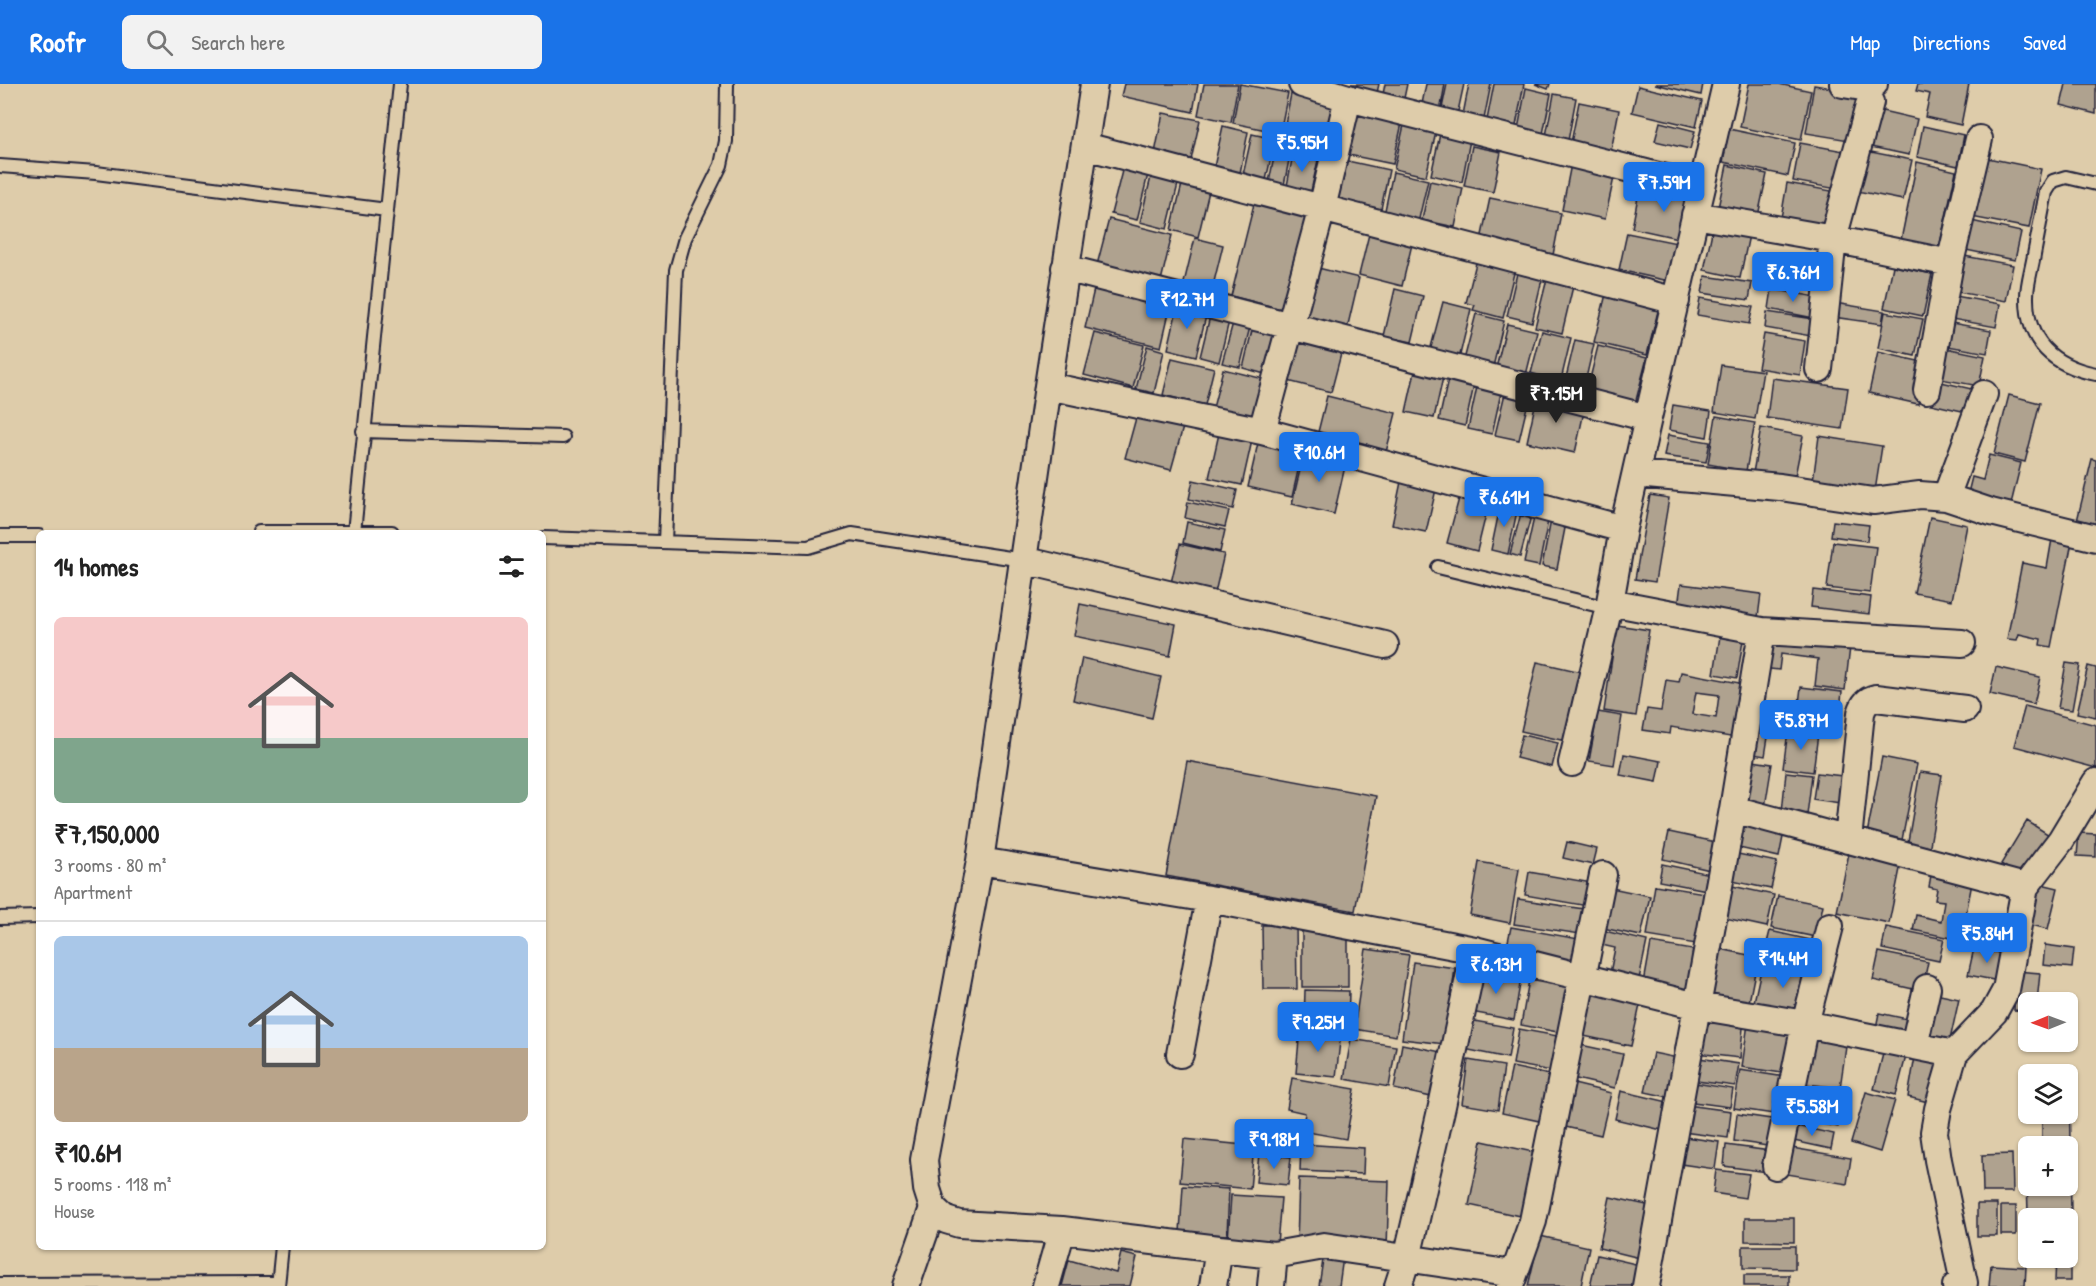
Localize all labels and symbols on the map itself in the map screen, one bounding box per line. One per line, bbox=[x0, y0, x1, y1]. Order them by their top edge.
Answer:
pin: ₹5.95M bbox=[1253, 122, 1351, 173]
pin: ₹7.59M bbox=[1615, 162, 1713, 213]
pin: ₹6.76M bbox=[1744, 252, 1842, 303]
pin: ₹12.7M bbox=[1138, 279, 1236, 330]
pin: ₹7.15M bbox=[1507, 373, 1605, 424]
pin: ₹10.6M bbox=[1270, 432, 1368, 483]
pin: ₹6.61M bbox=[1455, 477, 1553, 528]
pin: ₹5.87M bbox=[1752, 700, 1850, 751]
pin: ₹5.84M bbox=[1938, 913, 2036, 964]
pin: ₹14.4M bbox=[1734, 938, 1832, 989]
pin: ₹6.13M bbox=[1447, 944, 1545, 995]
north arrow bbox=[2018, 992, 2078, 1052]
pin: ₹9.25M bbox=[1269, 1002, 1367, 1053]
pin: ₹5.58M bbox=[1763, 1086, 1861, 1137]
pin: ₹9.18M bbox=[1225, 1119, 1323, 1170]

